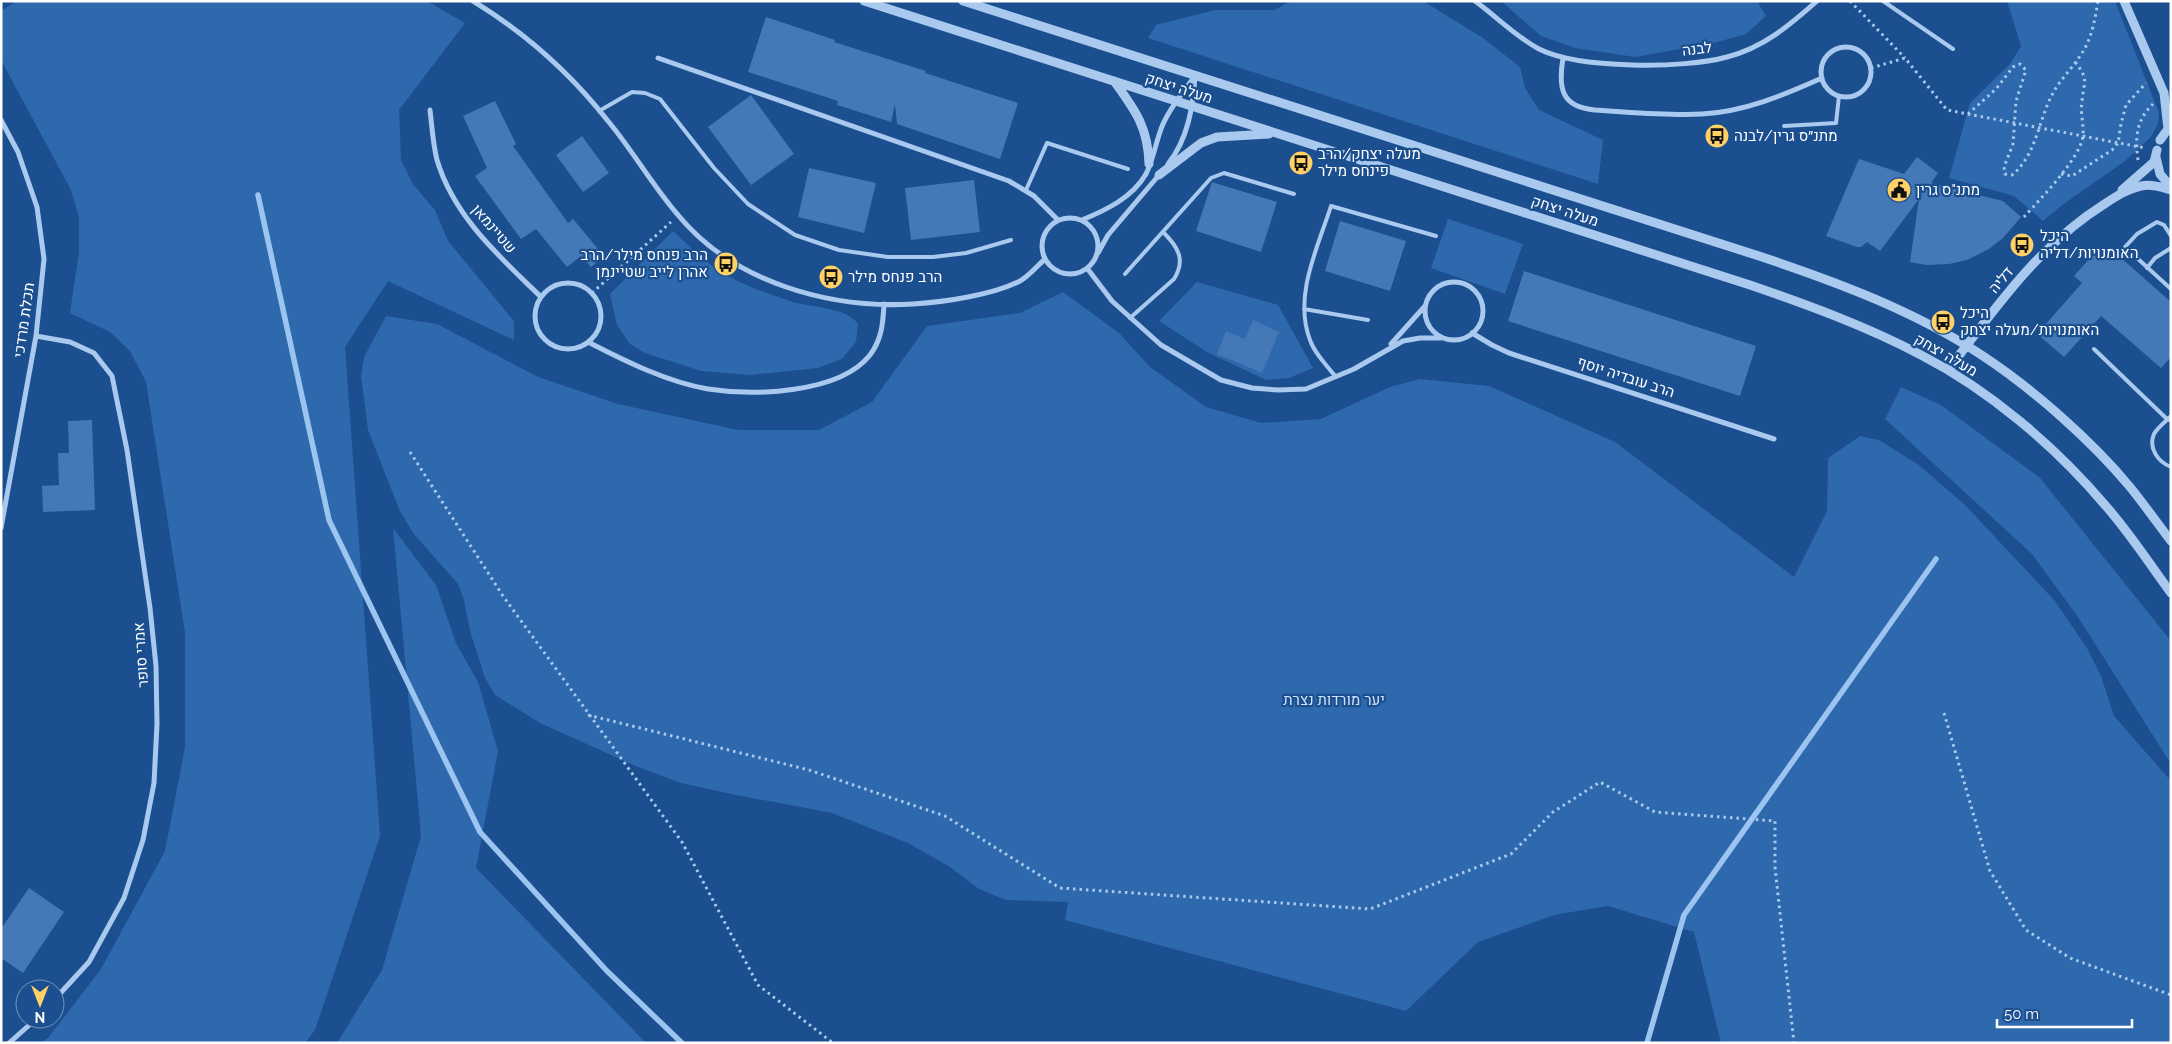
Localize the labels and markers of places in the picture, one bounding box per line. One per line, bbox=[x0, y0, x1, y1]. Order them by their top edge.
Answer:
bus stop icon: מתנ״ס גרין/לבנה bbox=[1704, 123, 1730, 149]
place label: מתנ״ס גרין/לבנה bbox=[1734, 127, 1838, 145]
place label: מעלה יצחק/הרב פינחס מילר bbox=[1318, 145, 1421, 180]
bus stop icon: מעלה יצחק/הרב פינחס מילר bbox=[1288, 150, 1314, 176]
public building icon: מתנ"ס גרין bbox=[1886, 177, 1912, 203]
place label: מתנ"ס גרין bbox=[1916, 181, 1980, 199]
place label: היכל האומנויות/דליה bbox=[2040, 227, 2138, 262]
bus stop icon: היכל האומנויות/דליה bbox=[2009, 232, 2035, 258]
place label: הרב פנחס מילר/הרב אהרן לייב שטיינמן bbox=[581, 246, 708, 281]
bus stop icon: הרב פנחס מילר/הרב אהרן לייב שטיינמן bbox=[713, 251, 739, 277]
bus stop icon: הרב פנחס מילר bbox=[818, 264, 844, 290]
place label: הרב פנחס מילר bbox=[848, 268, 942, 286]
place label: היכל האומנויות/מעלה יצחק bbox=[1960, 304, 2099, 339]
bus stop icon: היכל האומנויות/מעלה יצחק bbox=[1930, 309, 1956, 335]

